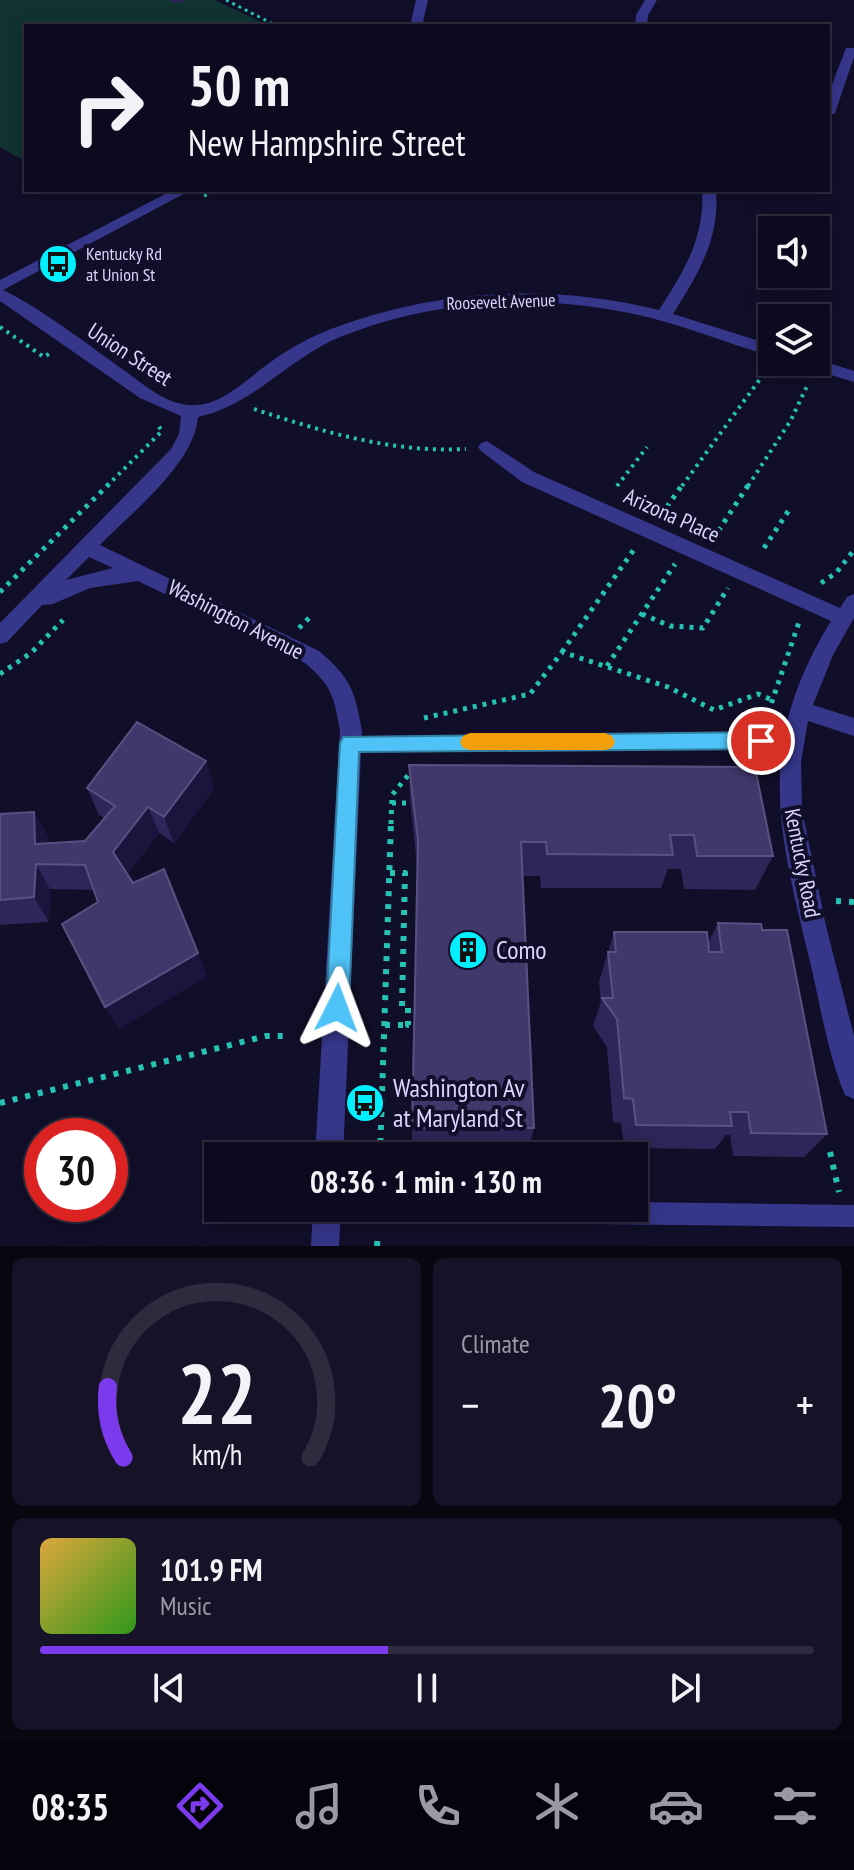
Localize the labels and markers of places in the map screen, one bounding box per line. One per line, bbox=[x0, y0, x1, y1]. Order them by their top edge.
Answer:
place label: Kentucky Rd at Union St bbox=[86, 242, 162, 286]
bus stop icon: Kentucky Rd at Union St bbox=[37, 243, 79, 285]
pin bbox=[727, 707, 795, 775]
building icon: Como bbox=[447, 929, 489, 971]
place label: Como bbox=[496, 933, 547, 966]
place label: Washington Av at Maryland St bbox=[393, 1071, 524, 1134]
bus stop icon: Washington Av at Maryland St bbox=[344, 1082, 386, 1124]

